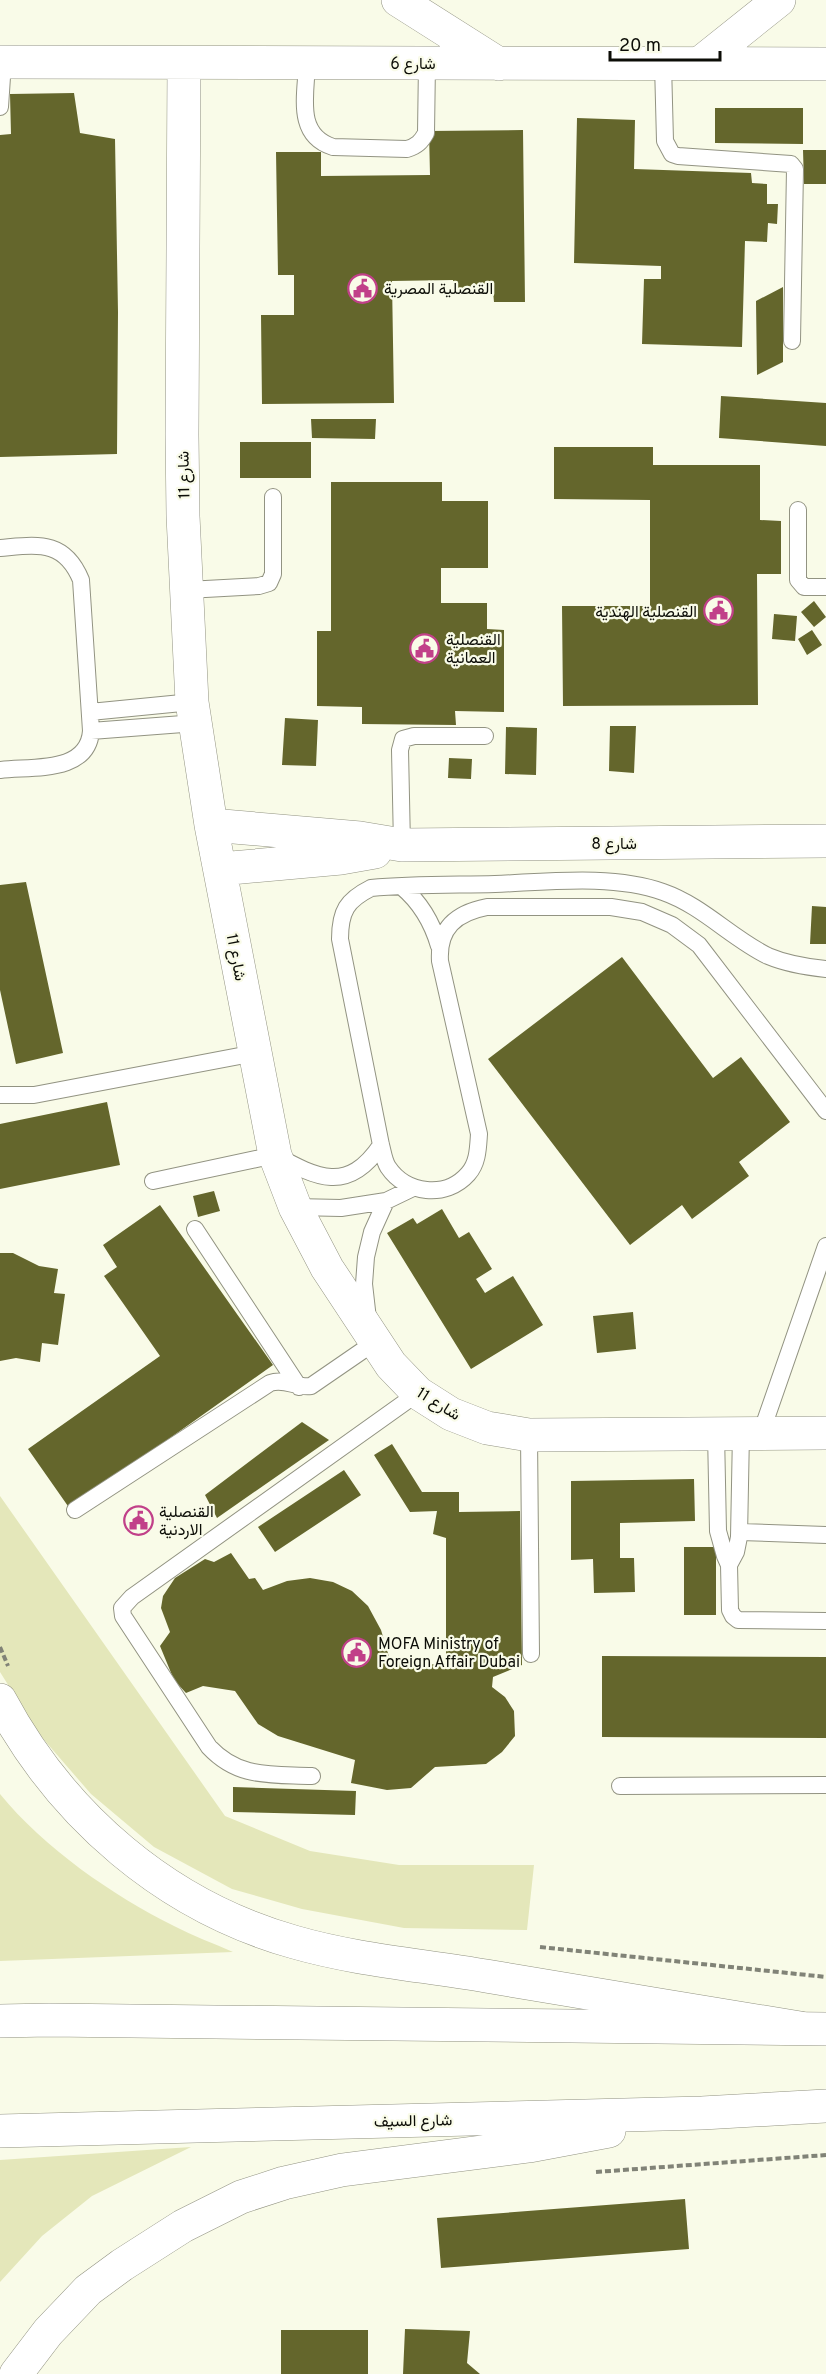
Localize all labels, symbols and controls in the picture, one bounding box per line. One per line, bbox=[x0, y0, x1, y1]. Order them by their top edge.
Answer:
scale bar bbox=[610, 24, 720, 62]
text: 20 m bbox=[619, 35, 661, 58]
street label: شارع 6 bbox=[390, 55, 436, 75]
public building icon: القنصلية المصرية bbox=[347, 272, 379, 304]
place label: القنصلية المصرية bbox=[384, 280, 493, 300]
street label: شارع 11 bbox=[175, 451, 195, 499]
public building icon: القنصلية الهندية bbox=[702, 595, 734, 627]
place label: القنصلية الهندية bbox=[595, 603, 697, 623]
place label: القنصلية العمانية bbox=[446, 631, 501, 669]
public building icon: القنصلية العمانية bbox=[409, 632, 441, 664]
street label: شارع 8 bbox=[591, 835, 637, 855]
street label: شارع 11 bbox=[221, 932, 249, 983]
street label: شارع 11 bbox=[412, 1384, 464, 1426]
place label: القنصلية الاردنية bbox=[159, 1503, 214, 1541]
public building icon: القنصلية الاردنية bbox=[122, 1504, 154, 1536]
place label: MOFA Ministry of Foreign Affair Dubai bbox=[378, 1635, 520, 1673]
public building icon: MOFA Ministry of Foreign Affair Dubai bbox=[341, 1636, 373, 1668]
street label: شارع السيف bbox=[374, 2111, 452, 2133]

